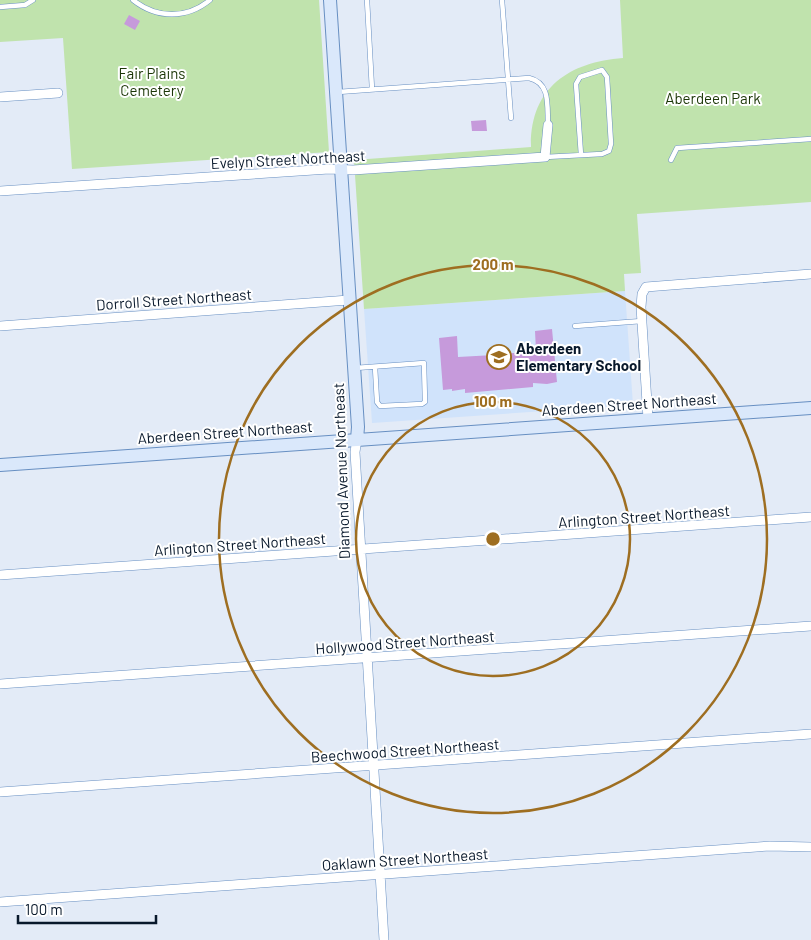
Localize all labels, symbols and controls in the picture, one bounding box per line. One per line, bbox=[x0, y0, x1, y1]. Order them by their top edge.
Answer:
park label: Fair Plains Cemetery bbox=[118, 64, 186, 99]
park label: Aberdeen Park bbox=[665, 89, 761, 107]
street label: Evelyn Street Northeast bbox=[210, 146, 366, 172]
text: 200 m bbox=[472, 255, 514, 273]
street label: Dorroll Street Northeast bbox=[96, 285, 252, 313]
place label: Aberdeen Elementary School bbox=[516, 339, 641, 374]
school or university icon: Aberdeen Elementary School bbox=[486, 344, 512, 370]
street label: Diamond Avenue Northeast bbox=[329, 382, 353, 560]
street label: Aberdeen Street Northeast bbox=[541, 389, 717, 419]
text: 100 m bbox=[474, 392, 512, 410]
street label: Aberdeen Street Northeast bbox=[137, 417, 313, 447]
street label: Arlington Street Northeast bbox=[558, 501, 730, 531]
street label: Arlington Street Northeast bbox=[154, 529, 326, 559]
centre of rings bbox=[484, 530, 502, 548]
street label: Hollywood Street Northeast bbox=[315, 627, 495, 657]
street label: Beechwood Street Northeast bbox=[310, 734, 500, 766]
street label: Oaklawn Street Northeast bbox=[321, 844, 489, 874]
scale bar bbox=[18, 892, 155, 924]
text: 100 m bbox=[25, 900, 63, 918]

